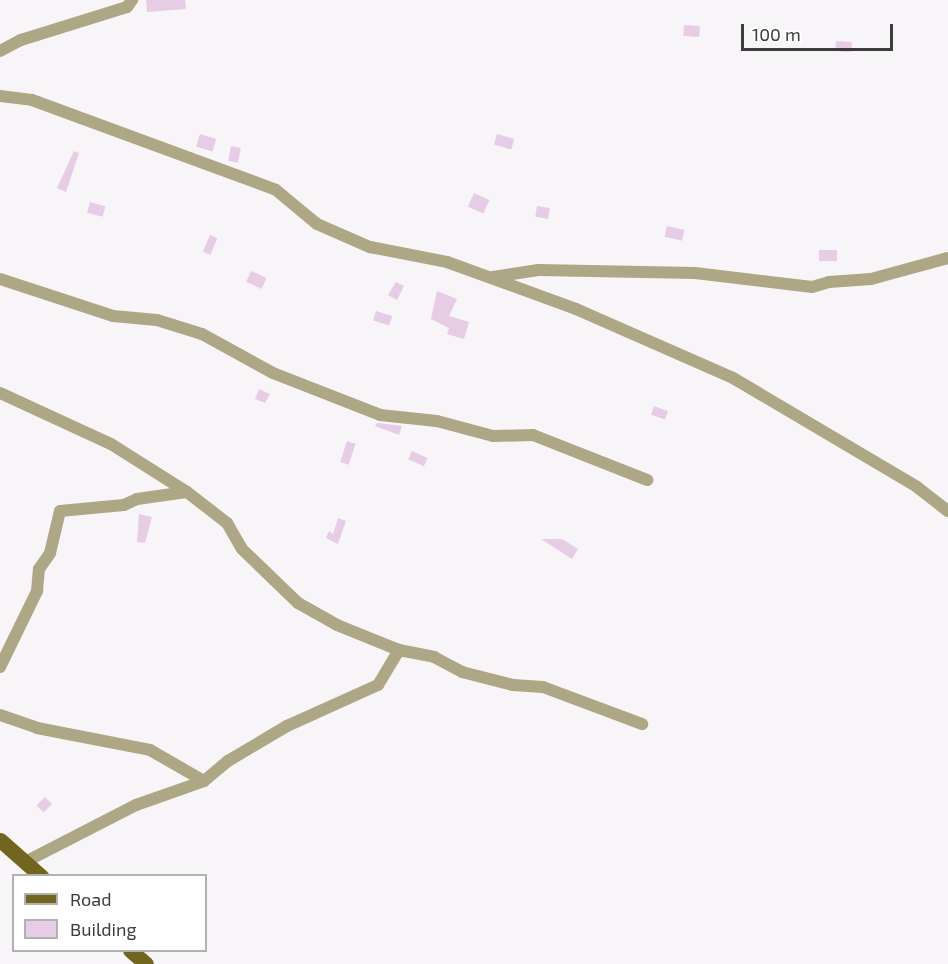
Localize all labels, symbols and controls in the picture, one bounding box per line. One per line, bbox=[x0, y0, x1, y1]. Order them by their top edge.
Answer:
scale bar bbox=[744, 12, 896, 50]
text: 100 m bbox=[752, 23, 801, 45]
legend bbox=[12, 874, 207, 952]
text: Road bbox=[70, 888, 111, 910]
text: Building bbox=[70, 918, 137, 940]

